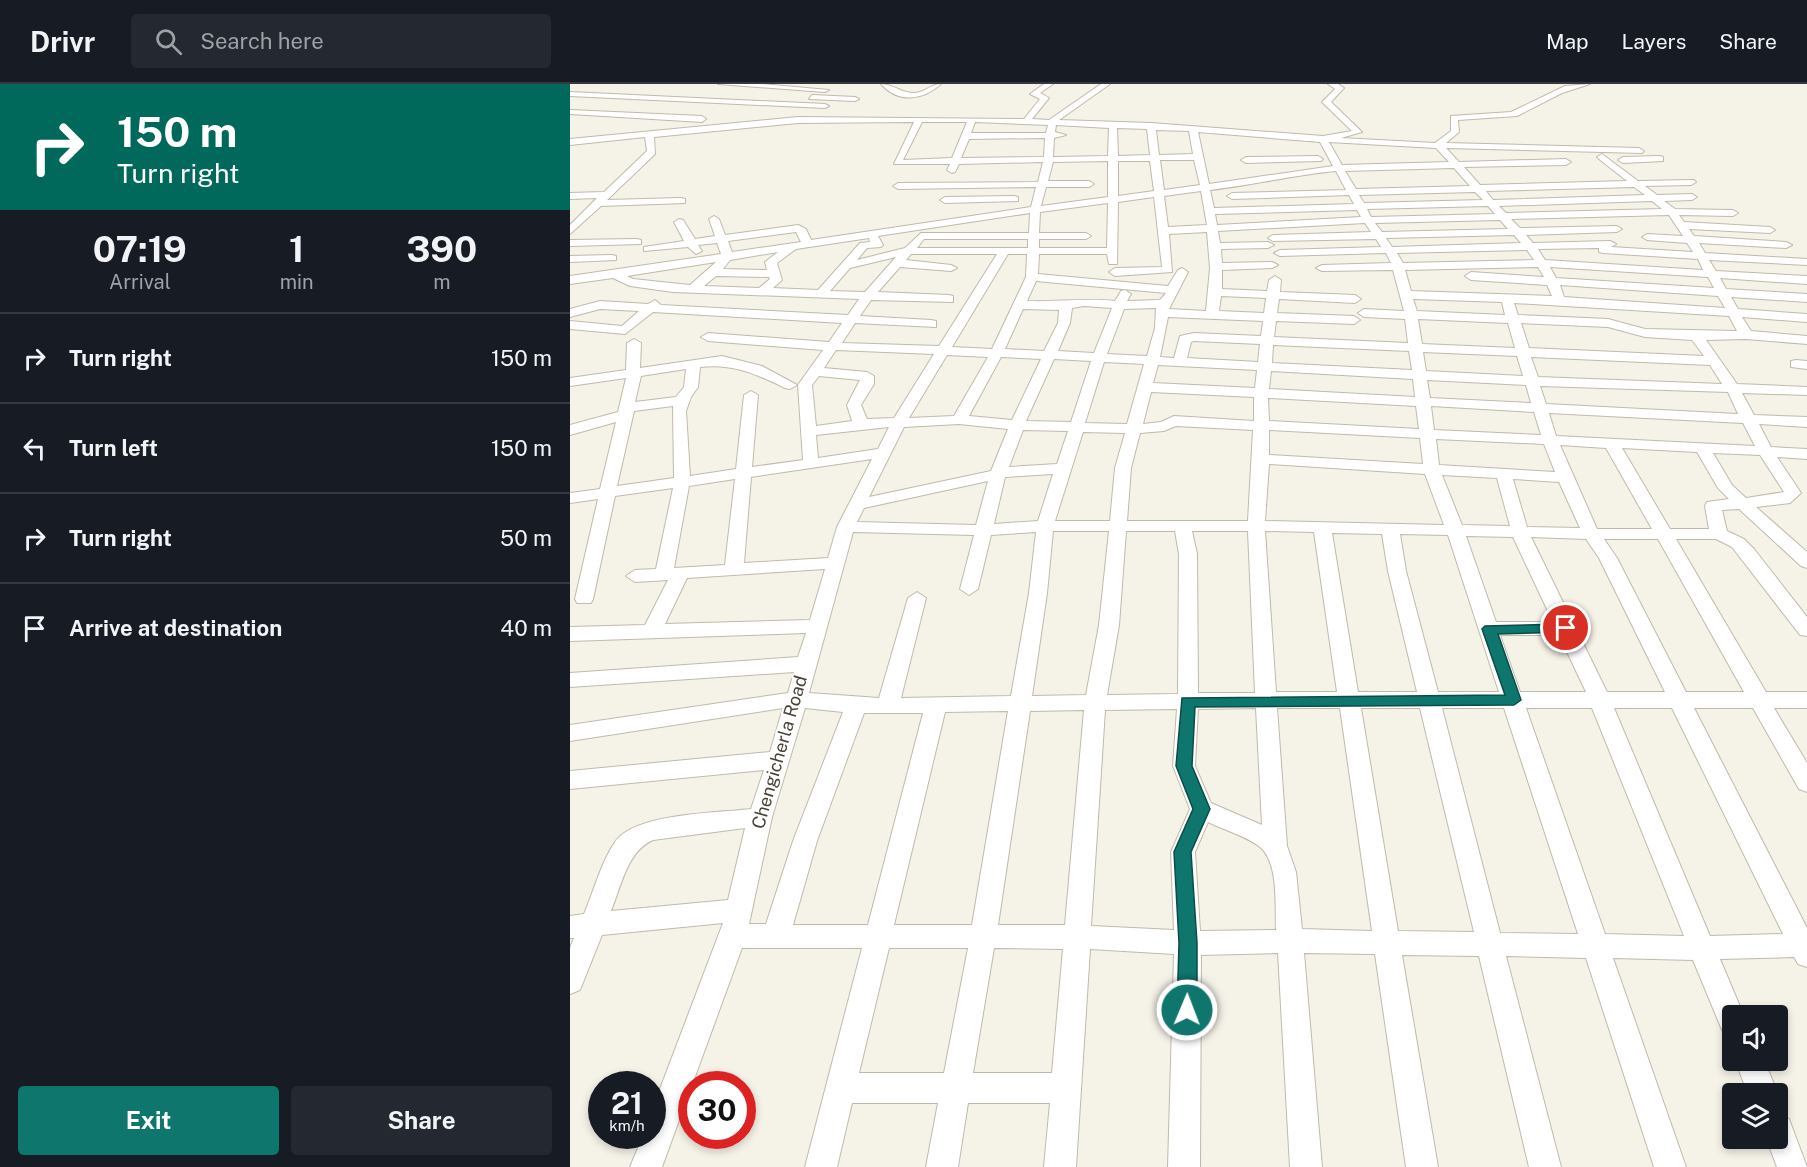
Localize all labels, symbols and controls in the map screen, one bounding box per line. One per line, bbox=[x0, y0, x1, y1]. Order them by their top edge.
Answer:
search box bbox=[131, 14, 551, 68]
text: Drivr bbox=[30, 25, 95, 58]
icon: search bbox=[152, 25, 185, 58]
text: Search here bbox=[200, 28, 324, 54]
text: Map bbox=[1546, 29, 1589, 54]
text: Layers bbox=[1622, 29, 1686, 54]
text: Share bbox=[1719, 29, 1777, 54]
text: 150 m bbox=[117, 107, 237, 156]
icon: right bbox=[18, 108, 96, 186]
text: Turn right bbox=[117, 157, 240, 189]
text: 07:19 bbox=[93, 228, 187, 270]
text: 1 bbox=[289, 228, 304, 270]
text: 390 bbox=[406, 228, 477, 270]
text: Arrival bbox=[109, 270, 171, 294]
text: min bbox=[280, 270, 314, 294]
text: m bbox=[433, 270, 450, 294]
icon: right bbox=[18, 342, 51, 375]
text: Turn right bbox=[69, 345, 172, 371]
text: 150 m bbox=[491, 345, 552, 371]
icon: left bbox=[18, 432, 51, 465]
text: Turn left bbox=[69, 435, 158, 461]
text: 150 m bbox=[491, 435, 552, 461]
icon: right bbox=[18, 522, 51, 555]
text: Turn right bbox=[69, 525, 172, 551]
text: 50 m bbox=[500, 525, 552, 551]
pin bbox=[1540, 602, 1591, 653]
icon: arrive bbox=[1549, 611, 1582, 644]
icon: arrive bbox=[18, 612, 51, 645]
text: Arrive at destination bbox=[69, 615, 282, 641]
text: 40 m bbox=[500, 615, 552, 641]
street label: Chengicherla Road bbox=[747, 673, 811, 831]
position arrow bbox=[1155, 978, 1219, 1042]
map controls bbox=[1722, 1005, 1788, 1149]
button: sound bbox=[1722, 1005, 1788, 1071]
speed limit sign: 30 bbox=[678, 1071, 756, 1149]
button: layers bbox=[1722, 1083, 1788, 1149]
text: 21 bbox=[611, 1085, 643, 1121]
button: Exit bbox=[18, 1086, 279, 1155]
button: Share bbox=[291, 1086, 552, 1155]
text: km/h bbox=[609, 1117, 645, 1134]

